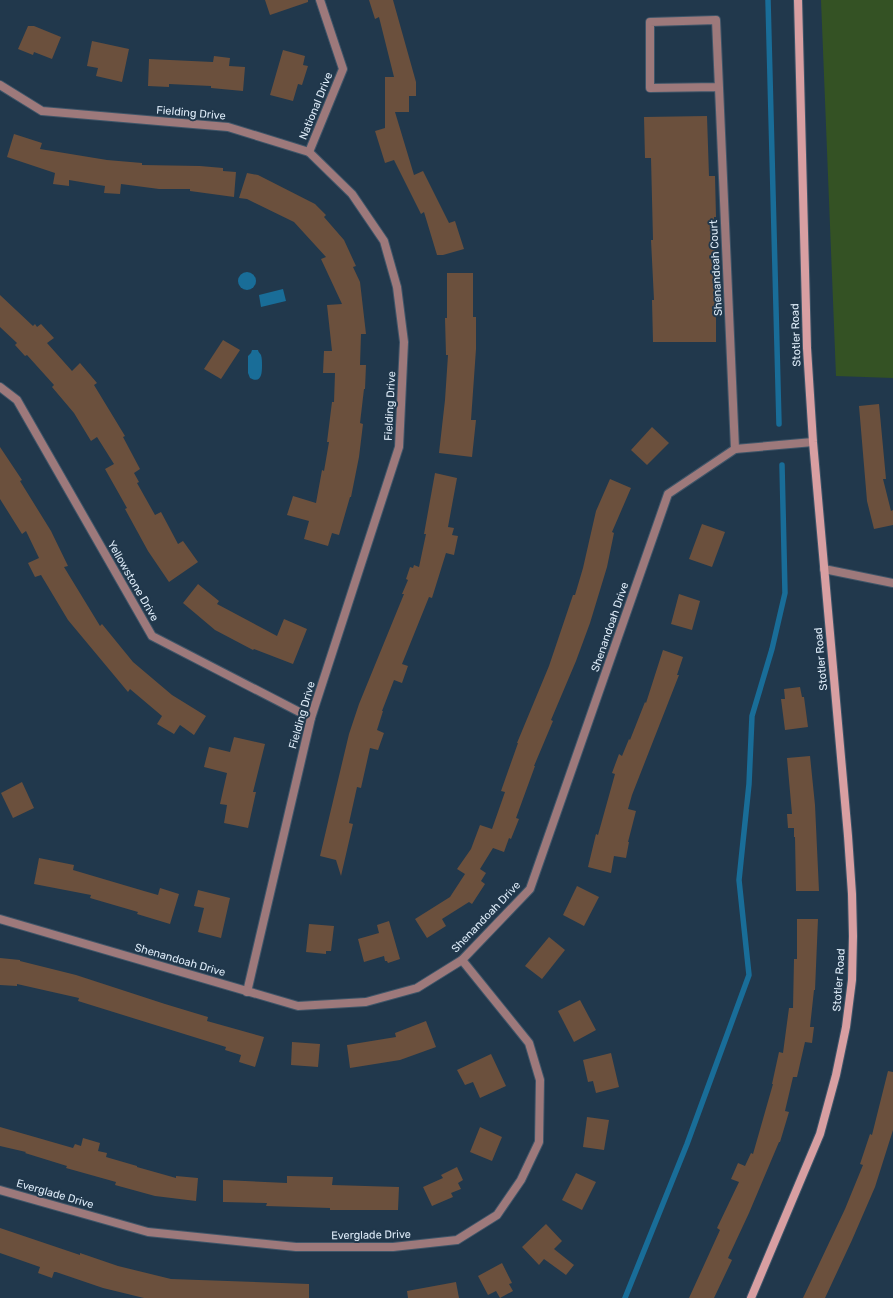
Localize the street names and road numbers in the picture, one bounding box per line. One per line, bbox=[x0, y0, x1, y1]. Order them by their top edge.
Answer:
street label: National Drive bbox=[297, 70, 335, 142]
street label: Fielding Drive bbox=[156, 103, 226, 123]
street label: Shenandoah Court bbox=[707, 219, 725, 316]
street label: Stotler Road bbox=[788, 303, 804, 367]
street label: Fielding Drive bbox=[382, 371, 398, 441]
street label: Yellowstone Drive bbox=[105, 538, 161, 624]
street label: Shenandoah Drive bbox=[589, 580, 631, 674]
street label: Stotler Road bbox=[812, 627, 830, 691]
street label: Fielding Drive bbox=[286, 680, 318, 750]
street label: Shenandoah Drive bbox=[449, 879, 523, 955]
street label: Shenandoah Drive bbox=[133, 941, 227, 979]
street label: Stotler Road bbox=[830, 948, 848, 1012]
street label: Everglade Drive bbox=[15, 1177, 95, 1211]
street label: Everglade Drive bbox=[331, 1228, 411, 1242]

